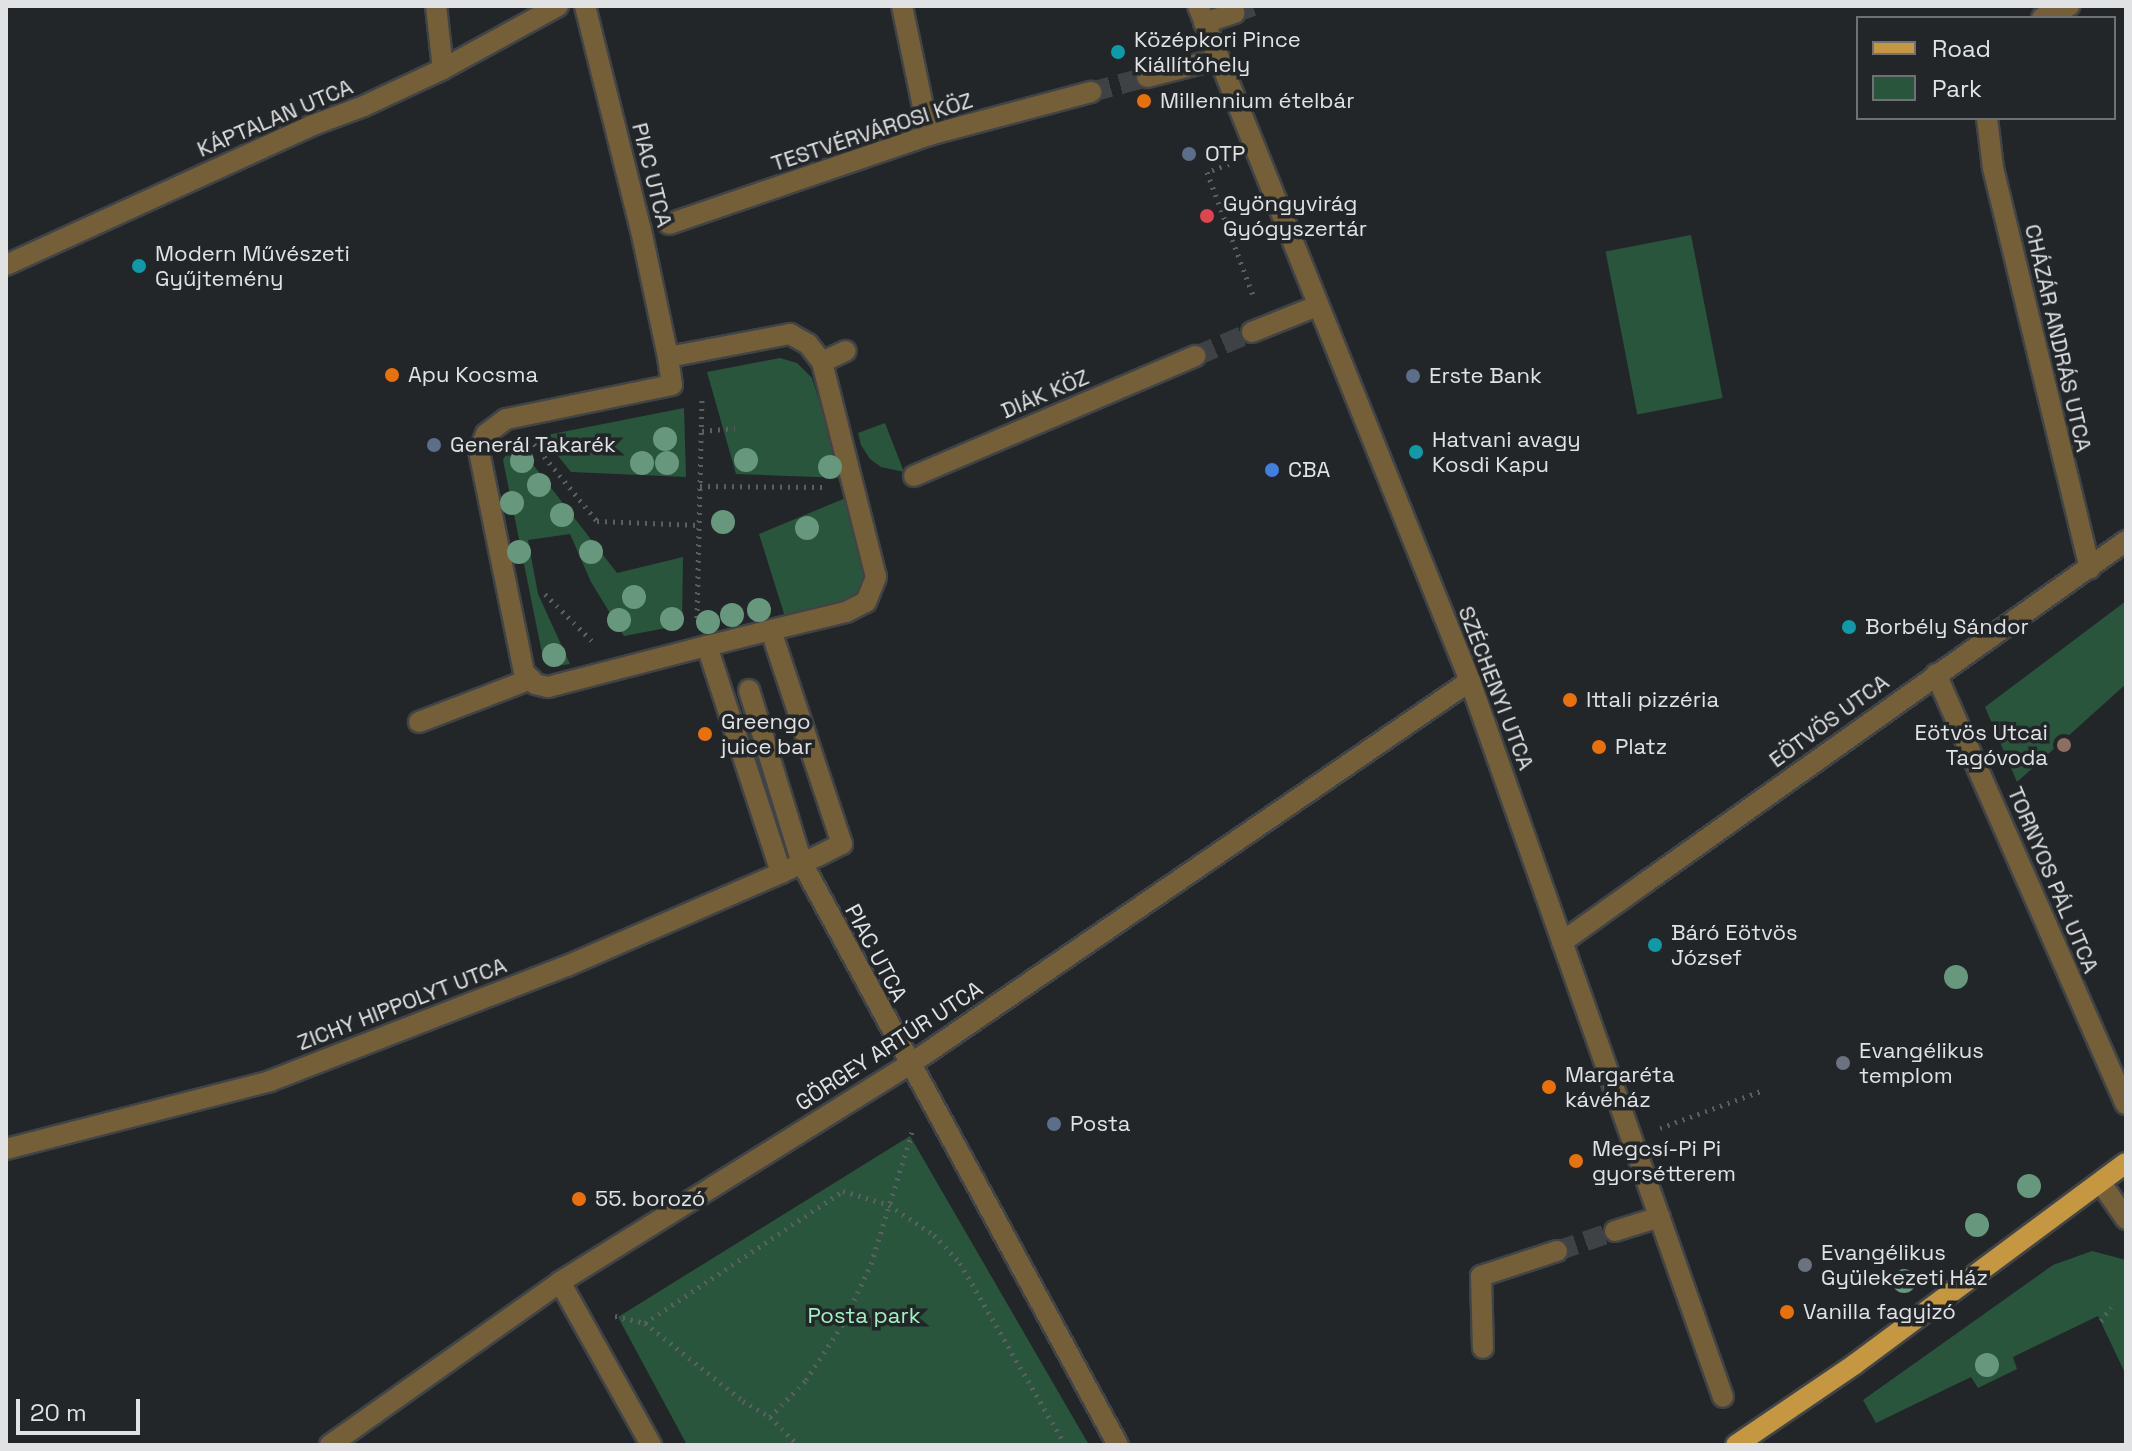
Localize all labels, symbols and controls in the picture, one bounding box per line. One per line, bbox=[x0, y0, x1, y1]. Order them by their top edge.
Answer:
legend bbox=[1856, 16, 2116, 120]
place label: Középkori Pince Kiállítóhely bbox=[1134, 26, 1301, 78]
text: Road bbox=[1932, 33, 1991, 64]
marker: Középkori Pince Kiállítóhely bbox=[1109, 43, 1127, 61]
street label: KÁPTALAN UTCA bbox=[193, 73, 357, 163]
text: Park bbox=[1932, 73, 1982, 104]
street label: TESTVÉRVÁROSI KÖZ bbox=[768, 87, 976, 177]
place label: Millennium ételbár bbox=[1160, 88, 1354, 114]
marker: Millennium ételbár bbox=[1135, 92, 1153, 110]
street label: PIAC UTCA bbox=[626, 120, 678, 230]
place label: OTP bbox=[1205, 141, 1245, 167]
marker: OTP bbox=[1180, 145, 1198, 163]
place label: Gyöngyvirág Gyógyszertár bbox=[1223, 190, 1367, 242]
marker: Gyöngyvirág Gyógyszertár bbox=[1198, 207, 1216, 225]
street label: CHÁZÁR ANDRÁS UTCA bbox=[2019, 221, 2097, 455]
place label: Modern Művészeti Gyűjtemény bbox=[155, 240, 350, 292]
marker: Modern Művészeti Gyűjtemény bbox=[130, 257, 148, 275]
place label: Apu Kocsma bbox=[408, 362, 538, 388]
place label: Erste Bank bbox=[1429, 363, 1542, 389]
street label: DIÁK KÖZ bbox=[997, 364, 1093, 424]
marker: Apu Kocsma bbox=[383, 366, 401, 384]
marker: Erste Bank bbox=[1404, 367, 1422, 385]
place label: Hatvani avagy Kosdi Kapu bbox=[1432, 426, 1581, 478]
place label: Generál Takarék bbox=[450, 432, 616, 458]
marker: Generál Takarék bbox=[425, 436, 443, 454]
marker: Hatvani avagy Kosdi Kapu bbox=[1407, 443, 1425, 461]
place label: CBA bbox=[1288, 457, 1330, 483]
marker: CBA bbox=[1263, 461, 1281, 479]
street label: SZÉCHENYI UTCA bbox=[1453, 602, 1539, 774]
place label: Borbély Sándor bbox=[1865, 614, 2029, 640]
marker: Borbély Sándor bbox=[1840, 618, 1858, 636]
street label: EÖTVÖS UTCA bbox=[1764, 669, 1894, 773]
place label: Ittali pizzéria bbox=[1586, 687, 1719, 713]
marker: Ittali pizzéria bbox=[1561, 691, 1579, 709]
place label: Greengo juice bar bbox=[721, 708, 812, 760]
place label: Eötvös Utcai Tagóvoda bbox=[1915, 719, 2048, 770]
marker: Greengo juice bar bbox=[696, 725, 714, 743]
place label: Platz bbox=[1615, 734, 1667, 760]
marker: Eötvös Utcai Tagóvoda bbox=[2055, 736, 2073, 754]
marker: Platz bbox=[1590, 738, 1608, 756]
street label: TORNYOS PÁL UTCA bbox=[2002, 783, 2104, 977]
street label: PIAC UTCA bbox=[839, 900, 913, 1006]
place label: Báró Eötvös József bbox=[1671, 919, 1798, 970]
marker: Báró Eötvös József bbox=[1646, 936, 1664, 954]
street label: ZICHY HIPPOLYT UTCA bbox=[293, 952, 511, 1056]
street label: GÖRGEY ARTÚR UTCA bbox=[790, 975, 988, 1117]
place label: Evangélikus templom bbox=[1859, 1037, 1984, 1088]
marker: Evangélikus templom bbox=[1834, 1054, 1852, 1072]
place label: Margaréta kávéház bbox=[1565, 1061, 1675, 1112]
marker: Margaréta kávéház bbox=[1540, 1078, 1558, 1096]
place label: Posta bbox=[1070, 1111, 1131, 1137]
marker: Posta bbox=[1045, 1115, 1063, 1133]
place label: Megcsí-Pi Pi gyorsétterem bbox=[1592, 1135, 1736, 1186]
marker: Megcsí-Pi Pi gyorsétterem bbox=[1567, 1152, 1585, 1170]
place label: 55. borozó bbox=[595, 1186, 706, 1212]
marker: 55. borozó bbox=[570, 1190, 588, 1208]
place label: Evangélikus Gyülekezeti Ház bbox=[1821, 1239, 1988, 1290]
marker: Evangélikus Gyülekezeti Ház bbox=[1796, 1256, 1814, 1274]
place label: Vanilla fagyizó bbox=[1803, 1299, 1956, 1325]
park label: Posta park bbox=[807, 1303, 921, 1329]
marker: Vanilla fagyizó bbox=[1778, 1303, 1796, 1321]
scale bar bbox=[20, 1383, 144, 1433]
text: 20 m bbox=[30, 1397, 87, 1428]

